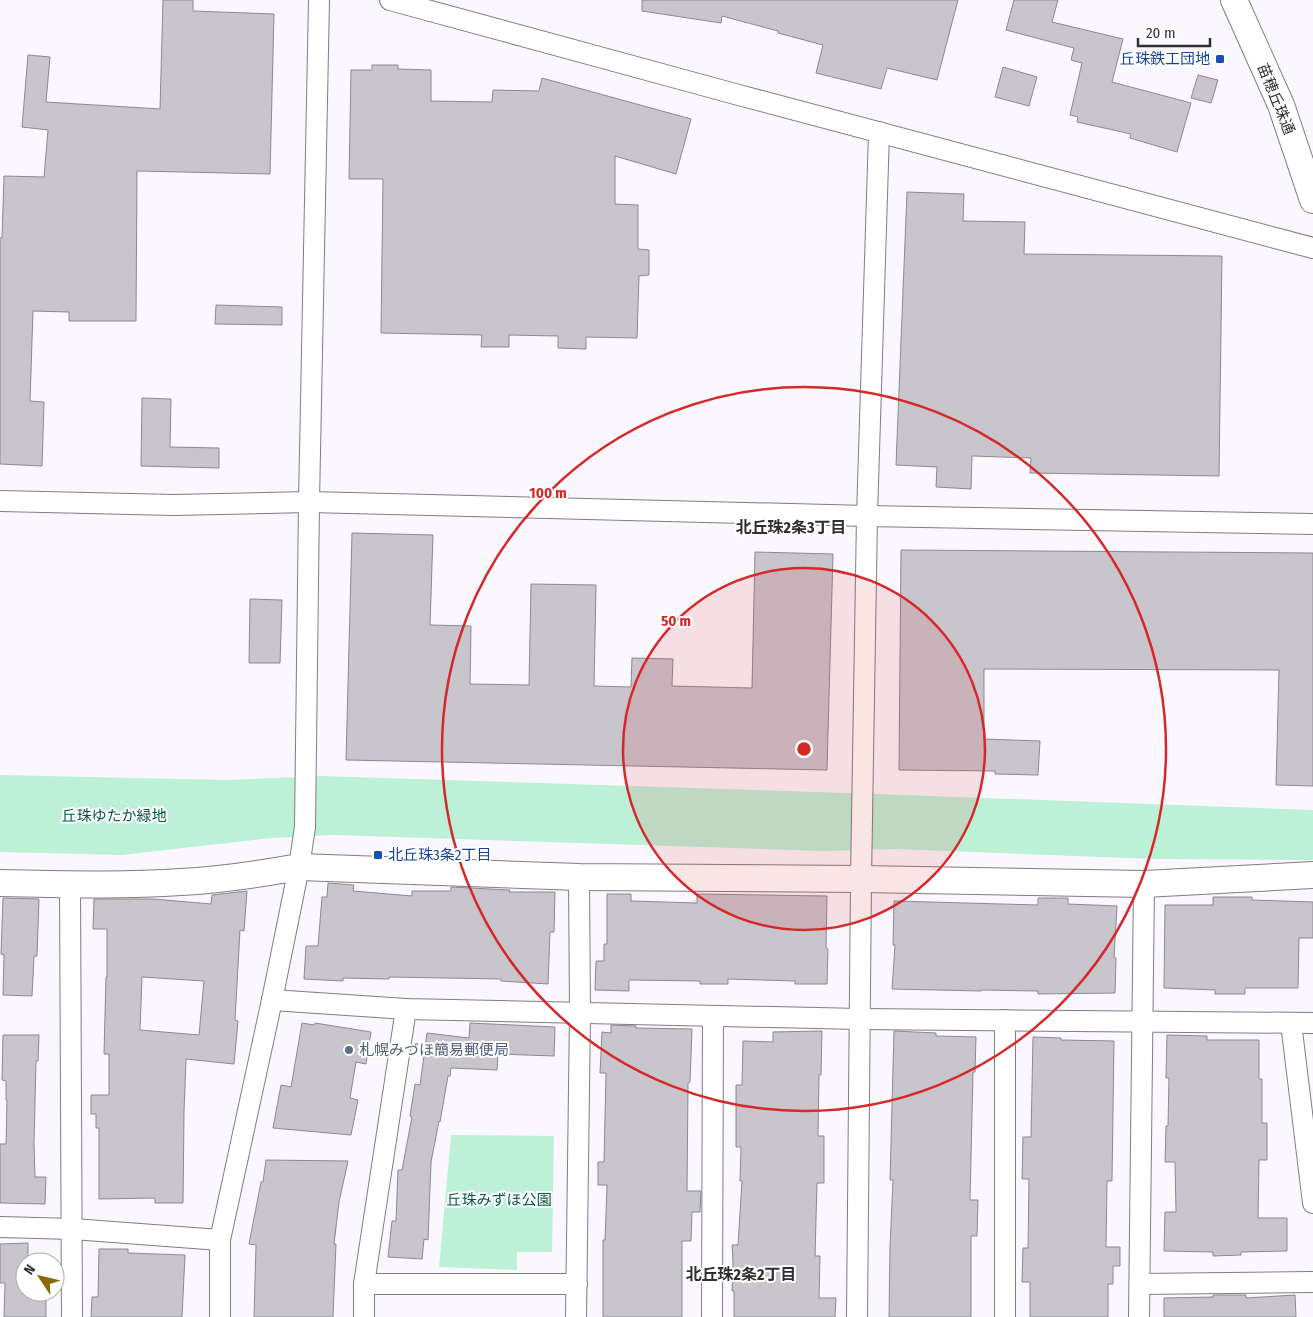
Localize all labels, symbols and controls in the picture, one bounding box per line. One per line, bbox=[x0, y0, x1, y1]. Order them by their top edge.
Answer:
scale bar bbox=[1138, 15, 1210, 47]
text: 20 m bbox=[1146, 24, 1176, 42]
place label: 丘珠鉄工団地 bbox=[1120, 50, 1210, 68]
marker: 丘珠鉄工団地 bbox=[1214, 53, 1226, 65]
street label: 苗穂丘珠通 bbox=[1254, 61, 1298, 137]
text: 100 m bbox=[529, 484, 567, 502]
district label: 北丘珠2条3丁目 bbox=[736, 518, 846, 537]
text: 50 m bbox=[661, 612, 691, 630]
centre of rings bbox=[795, 740, 813, 758]
park label: 丘珠ゆたか緑地 bbox=[61, 807, 167, 825]
place label: 北丘珠3条2丁目 bbox=[388, 846, 491, 864]
marker: 北丘珠3条2丁目 bbox=[372, 849, 384, 861]
place label: 札幌みづほ簡易郵便局 bbox=[359, 1041, 509, 1059]
marker: 札幌みづほ簡易郵便局 bbox=[343, 1044, 355, 1056]
park label: 丘珠みずほ公園 bbox=[446, 1191, 552, 1209]
north arrow bbox=[15, 1252, 65, 1302]
text: N bbox=[20, 1262, 39, 1278]
district label: 北丘珠2条2丁目 bbox=[686, 1265, 796, 1284]

